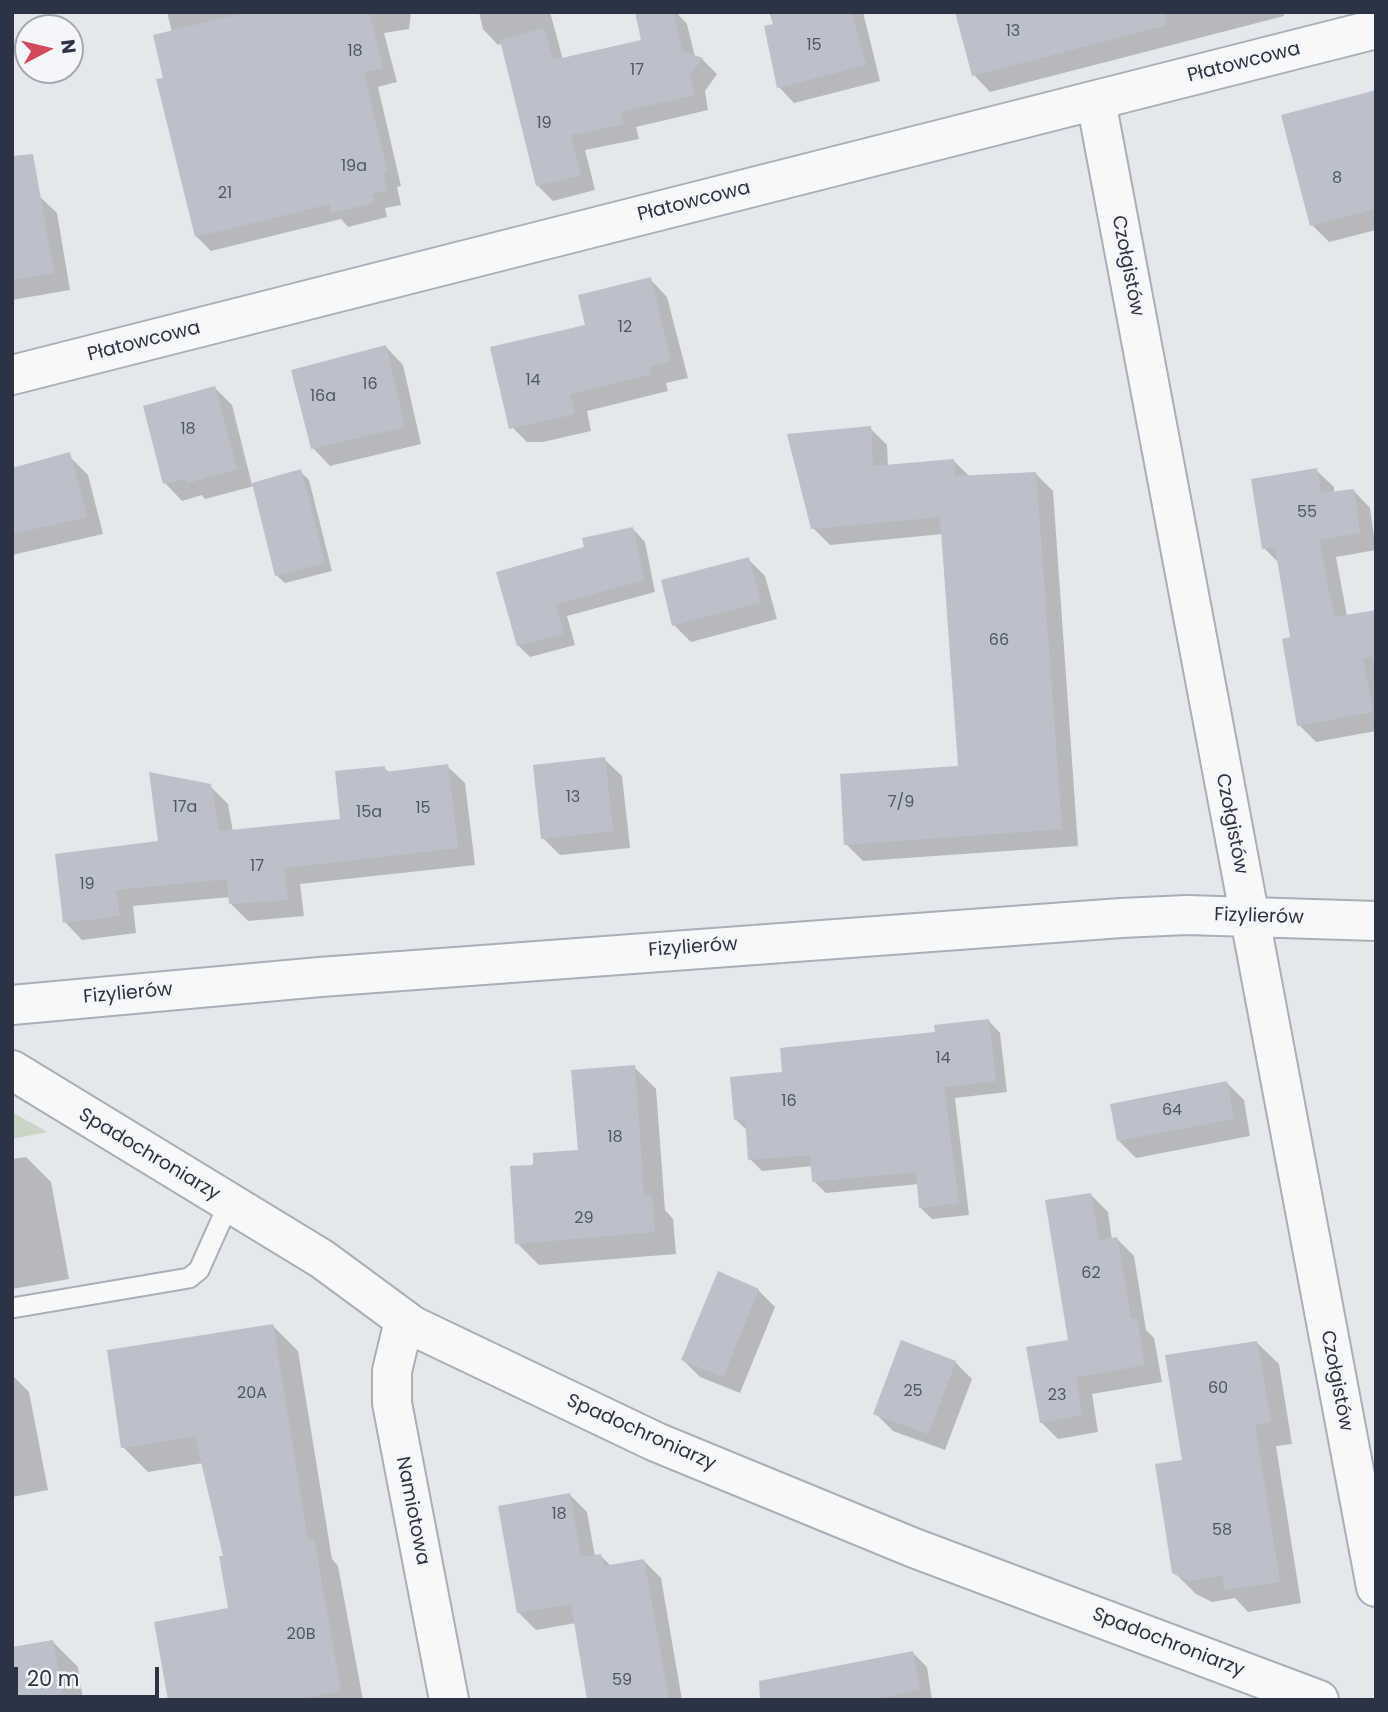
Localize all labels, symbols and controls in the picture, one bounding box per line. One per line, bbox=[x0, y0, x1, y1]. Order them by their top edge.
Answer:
north arrow bbox=[14, 14, 84, 84]
house number: 13 bbox=[1006, 22, 1020, 42]
house number: 15 bbox=[806, 36, 822, 56]
text: N bbox=[54, 38, 83, 55]
street label: Płatowcowa bbox=[1185, 38, 1303, 88]
house number: 18 bbox=[347, 42, 363, 62]
house number: 17 bbox=[630, 61, 644, 81]
house number: 19 bbox=[536, 114, 552, 134]
house number: 19a bbox=[341, 157, 367, 177]
house number: 8 bbox=[1332, 169, 1342, 189]
street label: Płatowcowa bbox=[635, 177, 753, 227]
house number: 21 bbox=[218, 184, 232, 204]
street label: Czołgistów bbox=[1106, 214, 1148, 318]
street label: Płatowcowa bbox=[85, 317, 203, 367]
house number: 12 bbox=[618, 318, 632, 338]
house number: 14 bbox=[525, 371, 541, 391]
house number: 16 bbox=[362, 375, 378, 395]
house number: 16a bbox=[310, 387, 336, 407]
house number: 18 bbox=[180, 420, 196, 440]
house number: 55 bbox=[1297, 503, 1317, 523]
house number: 66 bbox=[989, 631, 1009, 651]
street label: Czołgistów bbox=[1210, 772, 1252, 876]
house number: 13 bbox=[566, 788, 580, 808]
house number: 7/9 bbox=[888, 793, 914, 813]
house number: 17a bbox=[173, 798, 197, 818]
house number: 15 bbox=[415, 799, 431, 819]
house number: 15a bbox=[356, 803, 382, 823]
house number: 17 bbox=[250, 857, 264, 877]
house number: 19 bbox=[79, 875, 95, 895]
street label: Fizylierów bbox=[1214, 904, 1304, 930]
street label: Fizylierów bbox=[648, 934, 738, 962]
street label: Fizylierów bbox=[82, 979, 174, 1009]
house number: 14 bbox=[935, 1049, 951, 1069]
house number: 16 bbox=[781, 1092, 797, 1112]
house number: 64 bbox=[1162, 1101, 1182, 1121]
street label: Spadochroniarzy bbox=[74, 1104, 224, 1206]
house number: 18 bbox=[607, 1128, 623, 1148]
house number: 29 bbox=[574, 1209, 594, 1229]
house number: 62 bbox=[1081, 1264, 1101, 1284]
street label: Czołgistów bbox=[1315, 1329, 1357, 1433]
house number: 60 bbox=[1208, 1379, 1228, 1399]
house number: 25 bbox=[903, 1382, 923, 1402]
house number: 20A bbox=[237, 1384, 267, 1404]
house number: 23 bbox=[1048, 1386, 1066, 1406]
street label: Spadochroniarzy bbox=[563, 1390, 719, 1476]
street label: Namiotowa bbox=[390, 1455, 434, 1567]
house number: 18 bbox=[551, 1505, 567, 1525]
house number: 58 bbox=[1212, 1521, 1232, 1541]
street label: Spadochroniarzy bbox=[1089, 1604, 1247, 1682]
house number: 20B bbox=[286, 1625, 316, 1645]
scale bar bbox=[18, 1652, 163, 1696]
text: 20 m bbox=[27, 1664, 80, 1693]
house number: 59 bbox=[612, 1671, 632, 1691]

